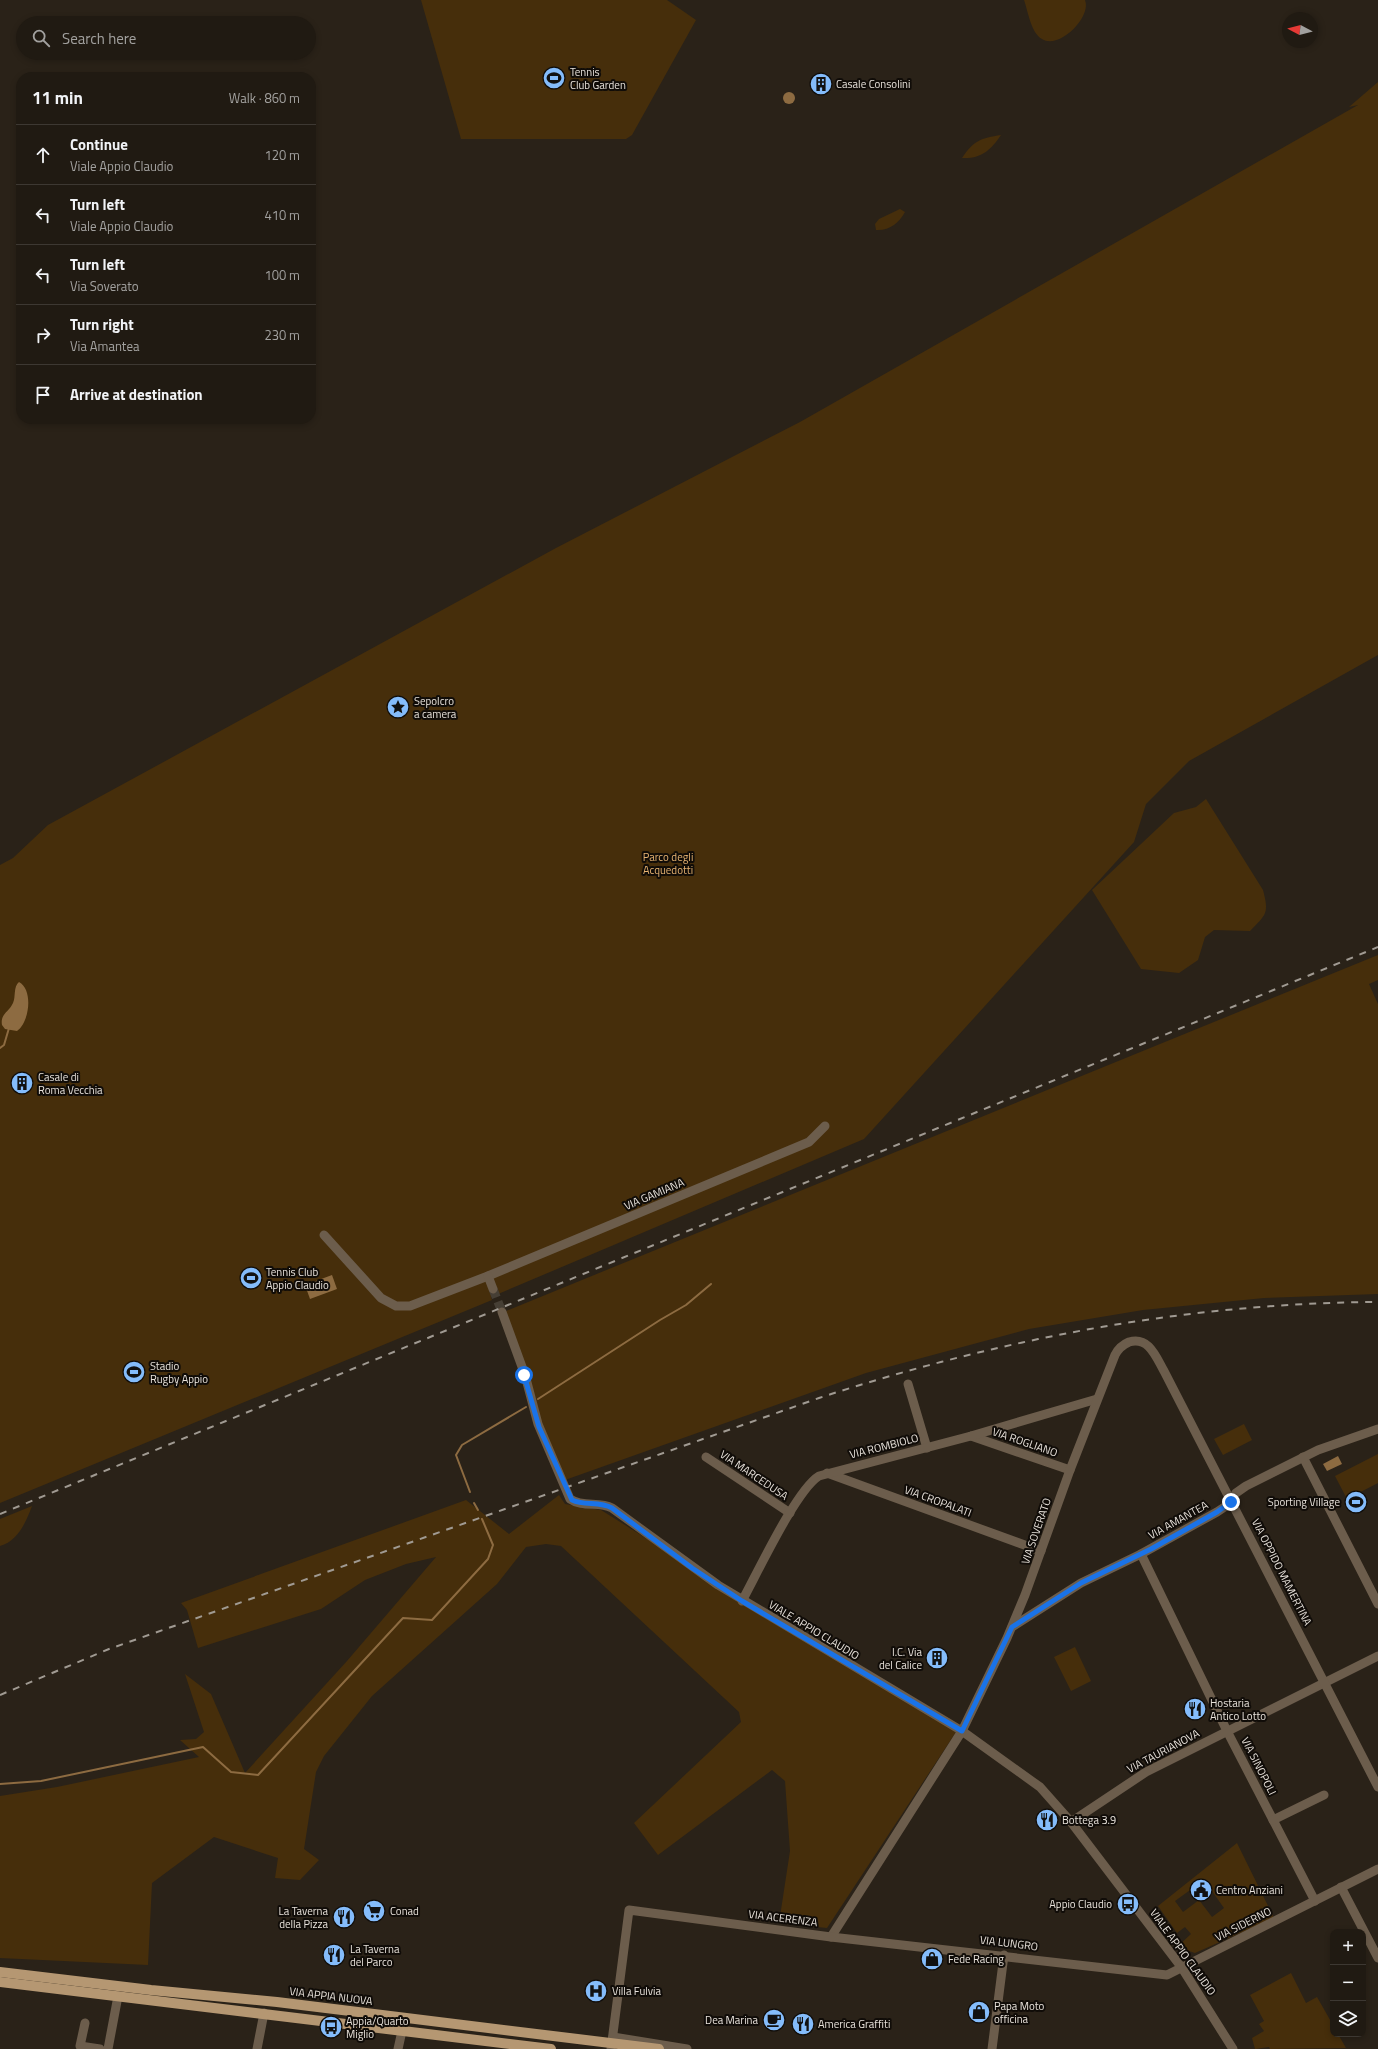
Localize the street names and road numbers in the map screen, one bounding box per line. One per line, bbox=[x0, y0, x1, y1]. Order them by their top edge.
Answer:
street label: VIA GAMIANA bbox=[621, 1174, 687, 1214]
street label: VIA ROGLIANO bbox=[990, 1423, 1060, 1461]
street label: VIA ROMBIOLO bbox=[848, 1430, 920, 1462]
street label: VIA MARCEDUSA bbox=[717, 1446, 792, 1504]
street label: VIA CROPALATI bbox=[902, 1481, 974, 1521]
street label: VIA SOVERATO bbox=[1017, 1496, 1055, 1566]
street label: VIA AMANTEA bbox=[1145, 1497, 1211, 1543]
street label: VIA OPPIDO MAMERTINA bbox=[1248, 1516, 1316, 1629]
street label: VIALE APPIO CLAUDIO bbox=[766, 1597, 862, 1663]
street label: VIA TAURIANOVA bbox=[1124, 1725, 1203, 1777]
street label: VIA SINOPOLI bbox=[1238, 1734, 1280, 1798]
street label: VIA SIDERNO bbox=[1212, 1903, 1274, 1945]
street label: VIA ACERENZA bbox=[748, 1906, 819, 1930]
street label: VIALE APPIO CLAUDIO bbox=[1146, 1906, 1220, 1998]
street label: VIA LUNGRO bbox=[979, 1931, 1039, 1955]
street label: VIA APPIA NUOVA bbox=[289, 1983, 374, 2009]

